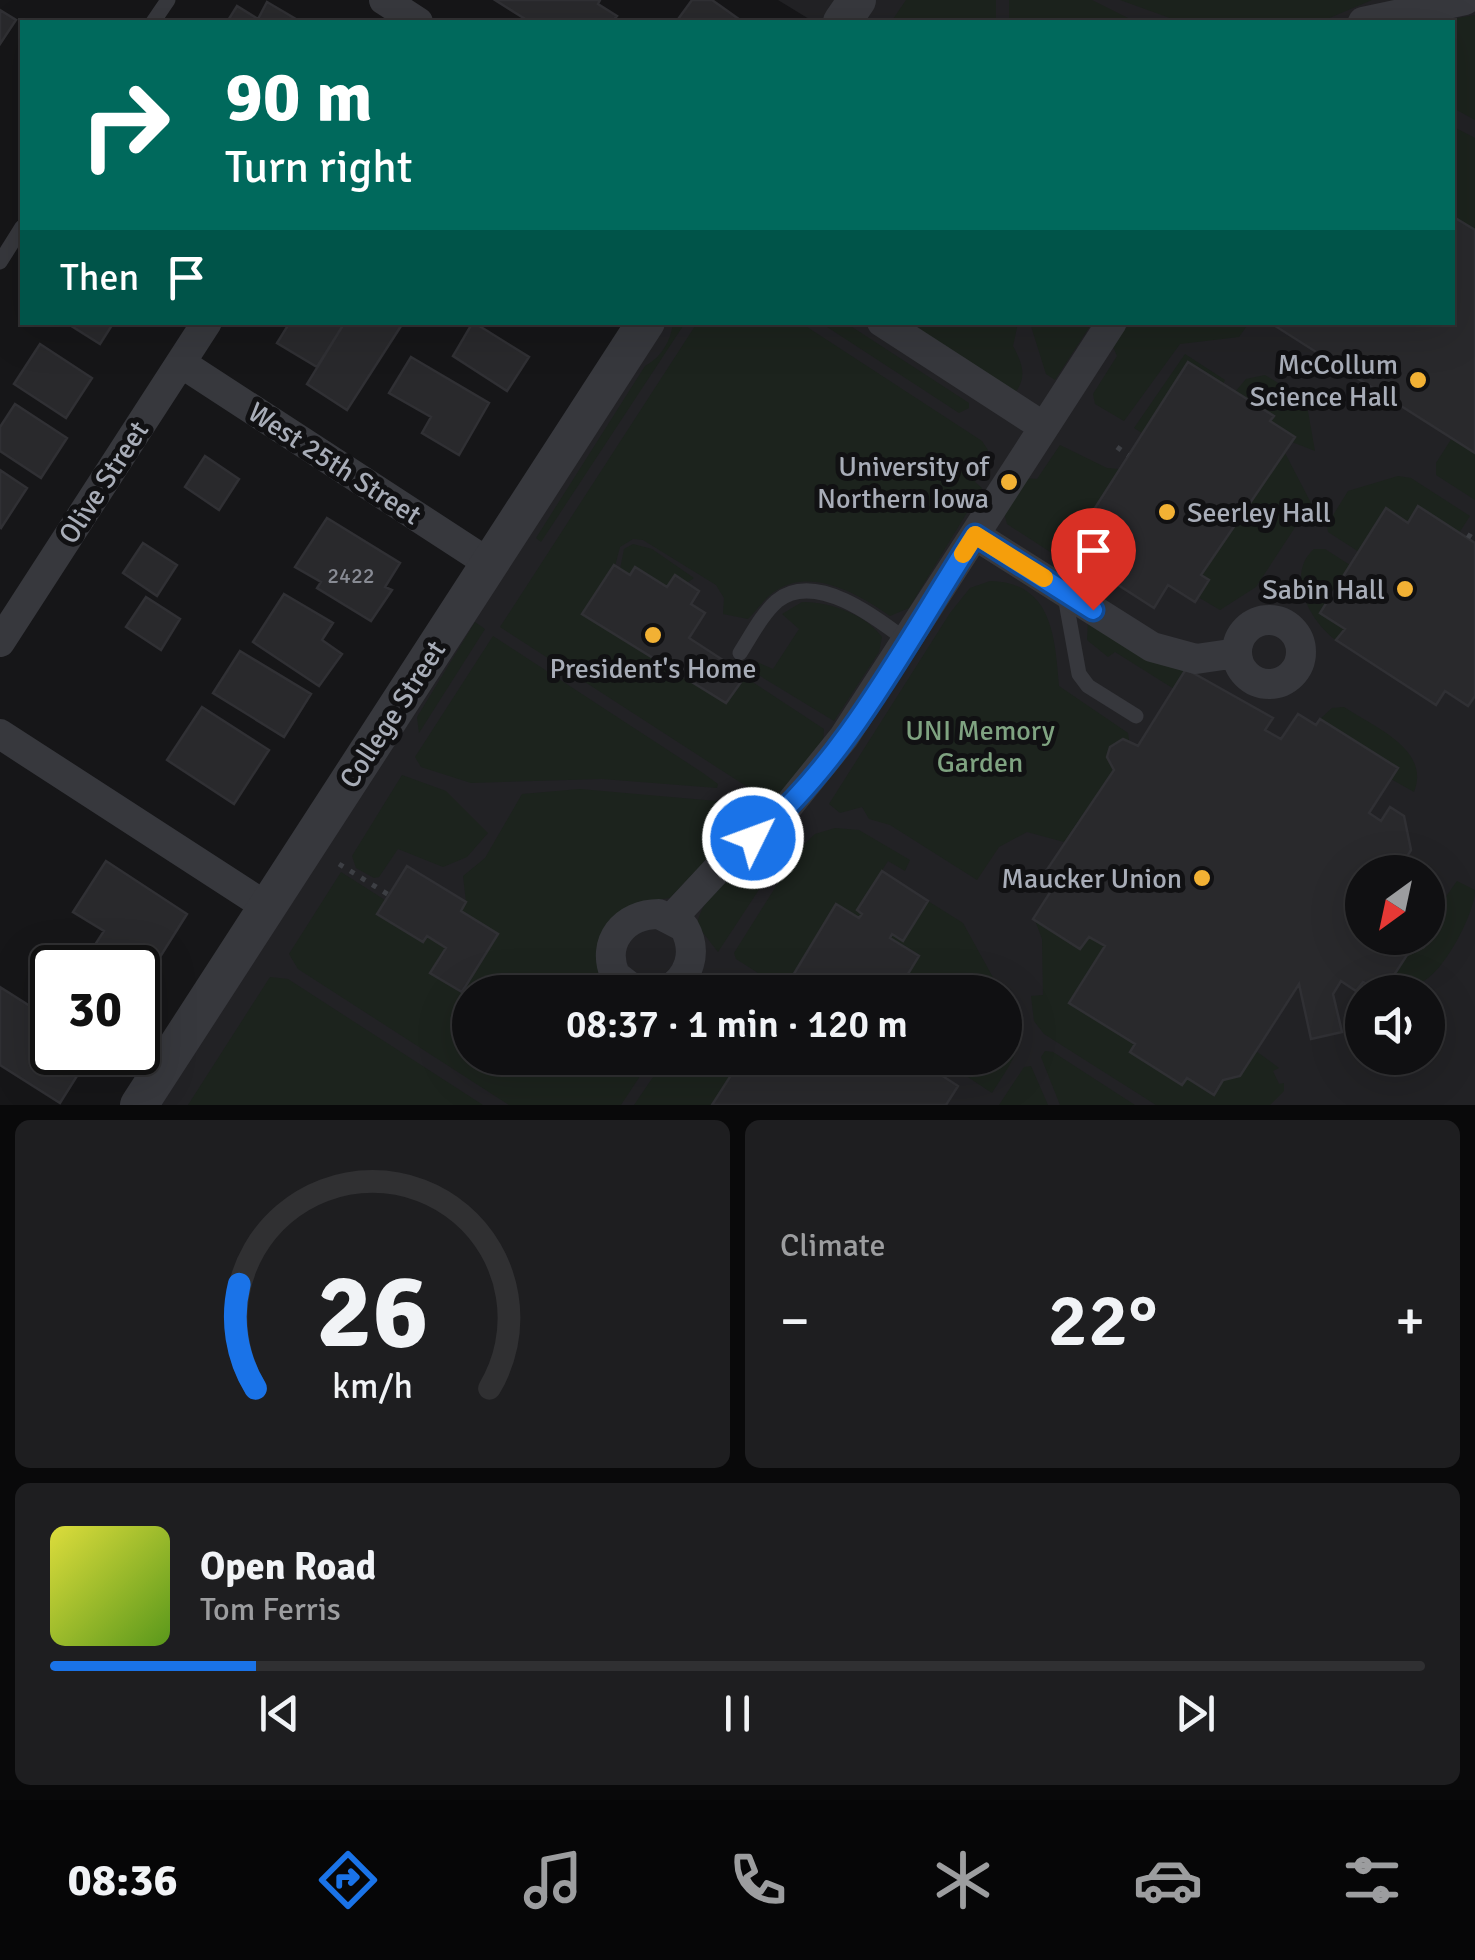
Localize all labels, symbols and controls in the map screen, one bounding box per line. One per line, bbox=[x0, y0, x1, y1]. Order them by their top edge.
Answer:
text: 90 m bbox=[225, 54, 373, 140]
icon: right bbox=[60, 60, 190, 190]
text: Turn right bbox=[225, 140, 413, 195]
icon: arrive bbox=[159, 250, 214, 305]
text: Then bbox=[60, 254, 139, 301]
place label: McCollum Science Hall bbox=[1250, 348, 1398, 414]
marker: McCollum Science Hall bbox=[1407, 369, 1429, 391]
street label: West 25th Street bbox=[242, 395, 427, 532]
street label: Olive Street bbox=[52, 415, 156, 550]
place label: University of Northern Iowa bbox=[817, 450, 991, 516]
marker: University of Northern Iowa bbox=[998, 471, 1020, 493]
place label: Seerley Hall bbox=[1187, 496, 1331, 530]
marker: Seerley Hall bbox=[1156, 501, 1178, 523]
pin bbox=[1051, 508, 1136, 611]
icon: arrive bbox=[1066, 523, 1121, 578]
house number: 2422 bbox=[327, 562, 375, 589]
place label: Sabin Hall bbox=[1262, 573, 1385, 607]
marker: Sabin Hall bbox=[1394, 578, 1416, 600]
marker: President's Home bbox=[642, 624, 664, 646]
street label: College Street bbox=[333, 634, 453, 795]
place label: President's Home bbox=[550, 652, 757, 686]
park label: UNI Memory Garden bbox=[905, 714, 1055, 780]
position arrow bbox=[701, 786, 805, 890]
north arrow bbox=[1345, 855, 1445, 955]
map controls bbox=[1345, 855, 1445, 1075]
place label: Maucker Union bbox=[1001, 862, 1182, 896]
marker: Maucker Union bbox=[1191, 867, 1213, 889]
speed limit sign: 30 bbox=[30, 945, 160, 1075]
button: sound bbox=[1345, 975, 1445, 1075]
text: 08:37 · 1 min · 120 m bbox=[566, 1001, 908, 1048]
text: Climate bbox=[780, 1226, 886, 1265]
text: 26 bbox=[316, 1248, 429, 1376]
text: 22° bbox=[1048, 1274, 1157, 1367]
text: − bbox=[780, 1287, 810, 1355]
text: + bbox=[1395, 1287, 1425, 1355]
text: km/h bbox=[332, 1364, 413, 1408]
text: Open Road bbox=[200, 1543, 376, 1590]
text: Tom Ferris bbox=[200, 1590, 341, 1629]
icon: previous bbox=[252, 1686, 307, 1741]
icon: pause bbox=[710, 1686, 765, 1741]
icon: next bbox=[1168, 1686, 1223, 1741]
icon: directions bbox=[313, 1845, 383, 1915]
icon: music bbox=[518, 1845, 588, 1915]
icon: phone bbox=[723, 1845, 793, 1915]
icon: climate bbox=[928, 1845, 998, 1915]
icon: car bbox=[1133, 1845, 1203, 1915]
icon: filters bbox=[1337, 1845, 1407, 1915]
text: 08:36 bbox=[67, 1853, 178, 1908]

